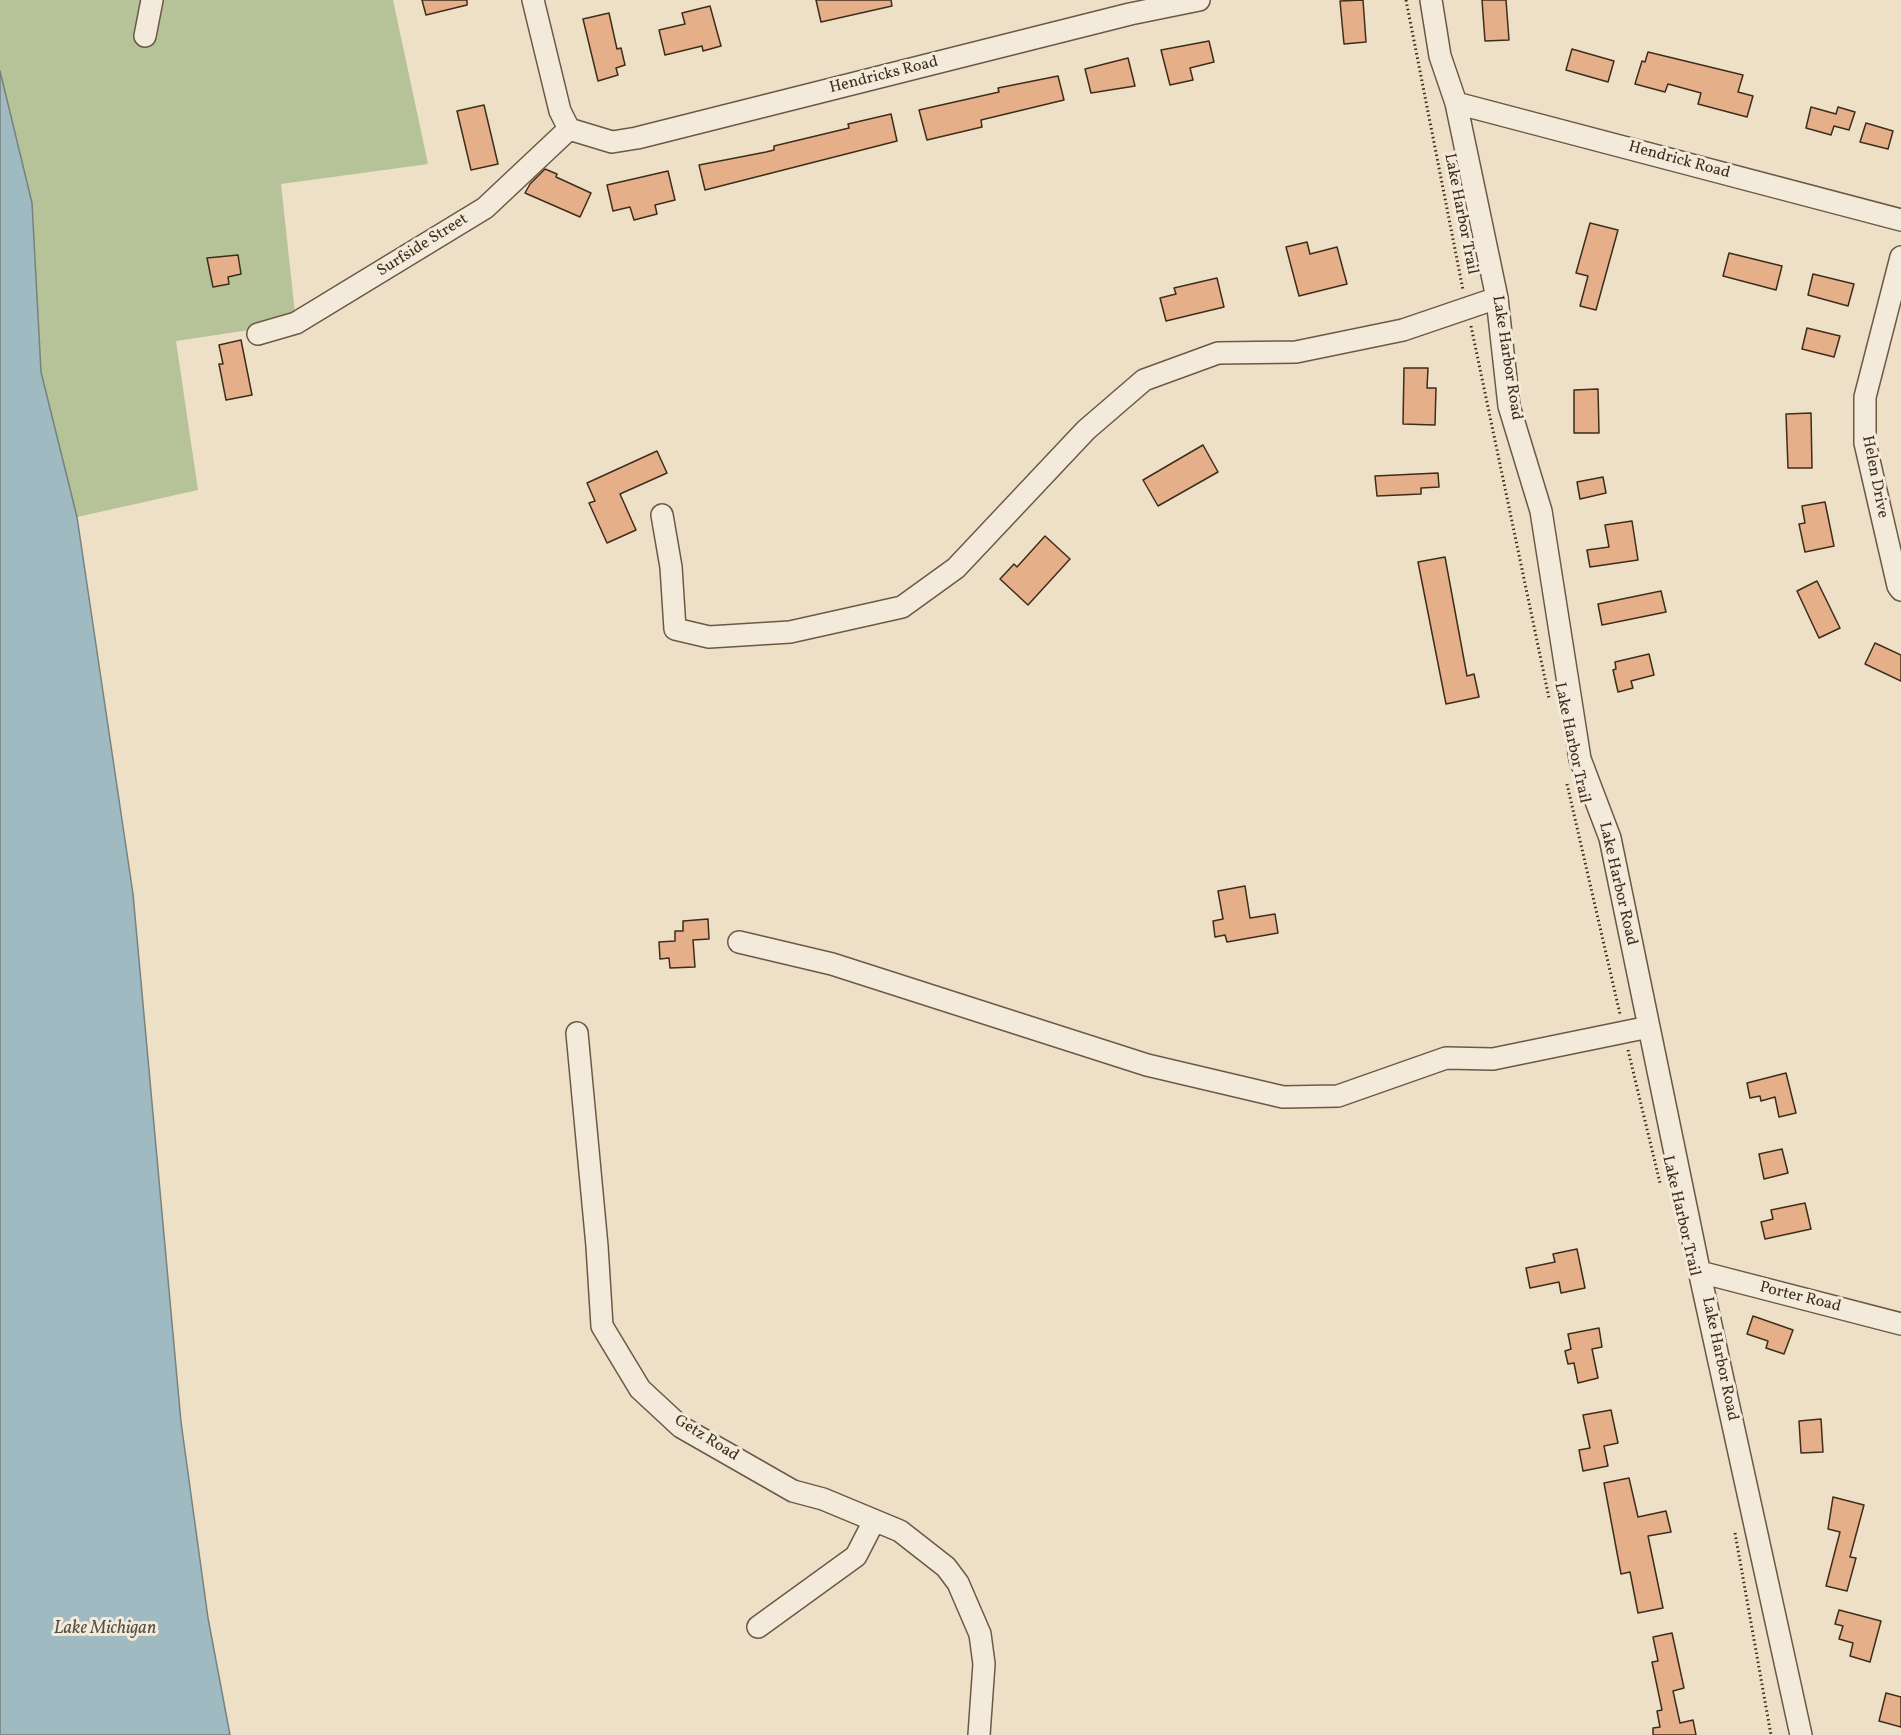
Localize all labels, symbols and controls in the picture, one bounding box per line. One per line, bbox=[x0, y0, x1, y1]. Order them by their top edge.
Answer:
street label: Hendricks Road bbox=[828, 53, 940, 99]
street label: Hendrick Road bbox=[1626, 138, 1732, 184]
street label: Lake Harbor Trail bbox=[1439, 152, 1481, 276]
street label: Surfside Street bbox=[374, 210, 472, 282]
street label: Lake Harbor Road bbox=[1487, 294, 1525, 422]
street label: Helen Drive bbox=[1857, 434, 1891, 520]
street label: Lake Harbor Trail bbox=[1549, 681, 1593, 805]
street label: Lake Harbor Road bbox=[1593, 820, 1641, 948]
street label: Lake Harbor Trail bbox=[1657, 1154, 1703, 1278]
street label: Porter Road bbox=[1757, 1279, 1843, 1317]
street label: Lake Harbor Road bbox=[1696, 1295, 1742, 1423]
street label: Getz Road bbox=[670, 1412, 742, 1466]
water label: Lake Michigan bbox=[54, 1619, 156, 1641]

